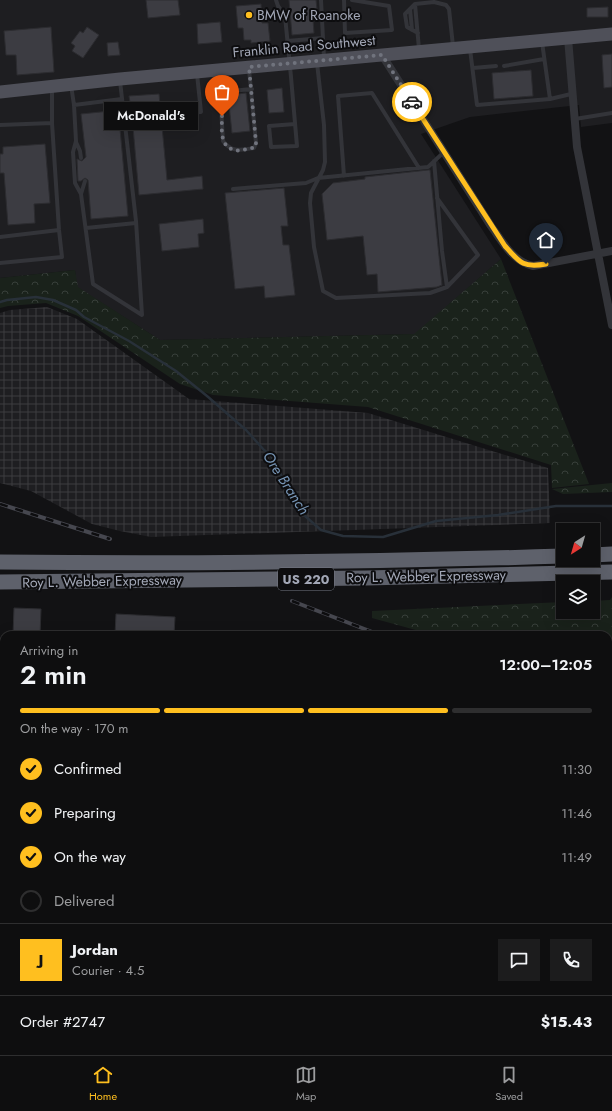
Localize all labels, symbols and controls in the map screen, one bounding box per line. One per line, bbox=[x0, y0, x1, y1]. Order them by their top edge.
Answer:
place label: BMW of Roanoke bbox=[257, 5, 360, 25]
marker: BMW of Roanoke bbox=[244, 10, 254, 20]
street label: Franklin Road Southwest bbox=[232, 30, 377, 62]
pin bbox=[205, 75, 239, 116]
icon: bag bbox=[211, 81, 233, 103]
courier bbox=[392, 82, 432, 122]
icon: car bbox=[401, 91, 423, 113]
callout: McDonald's bbox=[104, 102, 198, 130]
text: McDonald's bbox=[117, 106, 185, 125]
pin bbox=[529, 223, 563, 264]
icon: home bbox=[535, 229, 557, 251]
water label: Ore Branch bbox=[257, 447, 315, 519]
north arrow bbox=[556, 523, 600, 567]
map controls bbox=[556, 523, 600, 619]
street label: Roy L. Webber Expressway bbox=[346, 565, 507, 587]
road number: US 220 bbox=[278, 568, 334, 590]
street label: Roy L. Webber Expressway bbox=[22, 570, 183, 592]
button: layers bbox=[556, 575, 600, 619]
text: Arriving in bbox=[20, 641, 78, 660]
text: 12:00–12:05 bbox=[499, 654, 592, 676]
text: 2 min bbox=[20, 656, 87, 694]
text: On the way · 170 m bbox=[20, 719, 129, 738]
icon: check bbox=[20, 758, 42, 780]
text: Confirmed bbox=[54, 758, 122, 780]
text: 11:30 bbox=[562, 760, 592, 779]
icon: check bbox=[20, 802, 42, 824]
text: Preparing bbox=[54, 802, 116, 824]
text: 11:46 bbox=[561, 804, 592, 823]
icon: check bbox=[20, 846, 42, 868]
text: On the way bbox=[54, 846, 126, 868]
text: 11:49 bbox=[561, 848, 592, 867]
text: Delivered bbox=[54, 890, 115, 912]
text: Jordan bbox=[72, 939, 118, 961]
button: chat bbox=[498, 939, 540, 981]
button: phone bbox=[550, 939, 592, 981]
text: J bbox=[39, 949, 43, 971]
text: Courier · 4.5 bbox=[72, 961, 144, 980]
text: Order #2747 bbox=[20, 1011, 105, 1033]
text: $15.43 bbox=[541, 1011, 592, 1033]
tab: Home bbox=[89, 1064, 117, 1104]
tab: Map bbox=[295, 1064, 317, 1104]
tab: Saved bbox=[495, 1064, 523, 1104]

